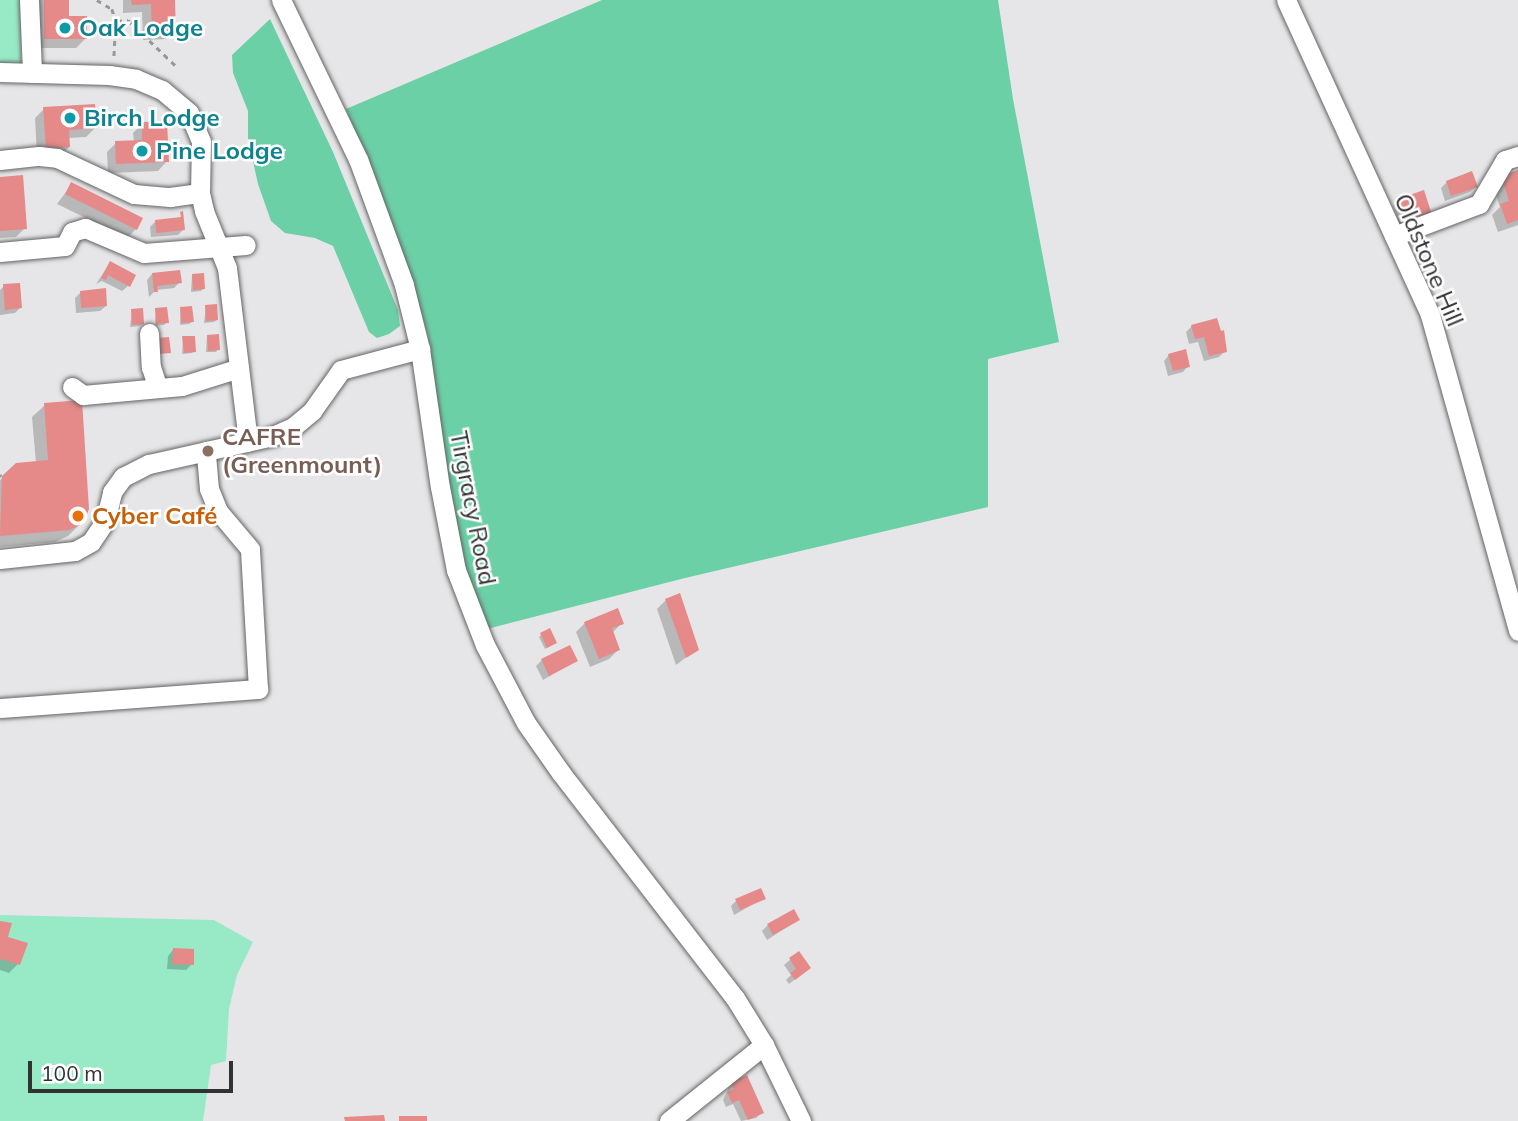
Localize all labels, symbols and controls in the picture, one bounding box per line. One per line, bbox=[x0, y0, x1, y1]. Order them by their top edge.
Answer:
place label: Oak Lodge bbox=[79, 14, 203, 42]
marker: Oak Lodge bbox=[57, 20, 73, 36]
place label: Birch Lodge bbox=[84, 104, 220, 132]
marker: Birch Lodge bbox=[62, 110, 78, 126]
place label: Pine Lodge bbox=[156, 137, 283, 165]
marker: Pine Lodge bbox=[134, 143, 150, 159]
street label: Oldstone Hill bbox=[1388, 189, 1470, 331]
place label: CAFRE (Greenmount) bbox=[222, 423, 382, 479]
street label: Tirgracy Road bbox=[444, 429, 502, 587]
marker: CAFRE (Greenmount) bbox=[200, 443, 216, 459]
place label: Cyber Café bbox=[92, 502, 217, 530]
marker: Cyber Café bbox=[70, 508, 86, 524]
scale bar bbox=[32, 1048, 236, 1092]
text: 100 m bbox=[41, 1060, 103, 1086]

